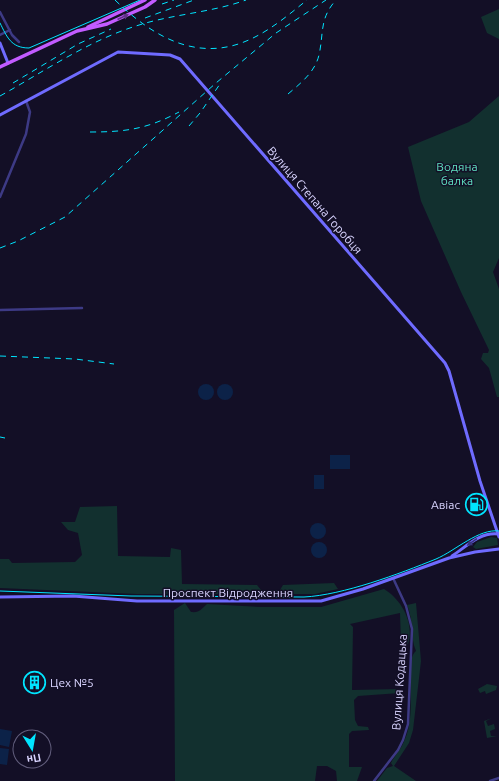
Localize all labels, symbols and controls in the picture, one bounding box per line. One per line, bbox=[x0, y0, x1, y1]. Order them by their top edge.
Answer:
one-way arrow bbox=[117, 14, 128, 20]
street label: Вулиця Степана Горобця bbox=[265, 144, 365, 256]
park label: Водяна балка bbox=[436, 160, 478, 187]
fuel station icon: Авіас bbox=[463, 491, 489, 517]
place label: Авіас bbox=[431, 498, 460, 511]
one-way arrow bbox=[466, 538, 477, 546]
street label: Проспект Відродження bbox=[163, 586, 293, 599]
street label: Вулиця Кодацька bbox=[389, 633, 409, 731]
building icon: Цех №5 bbox=[22, 669, 48, 695]
place label: Цех №5 bbox=[50, 676, 94, 689]
north arrow bbox=[12, 729, 52, 769]
text: Пн bbox=[26, 752, 42, 766]

